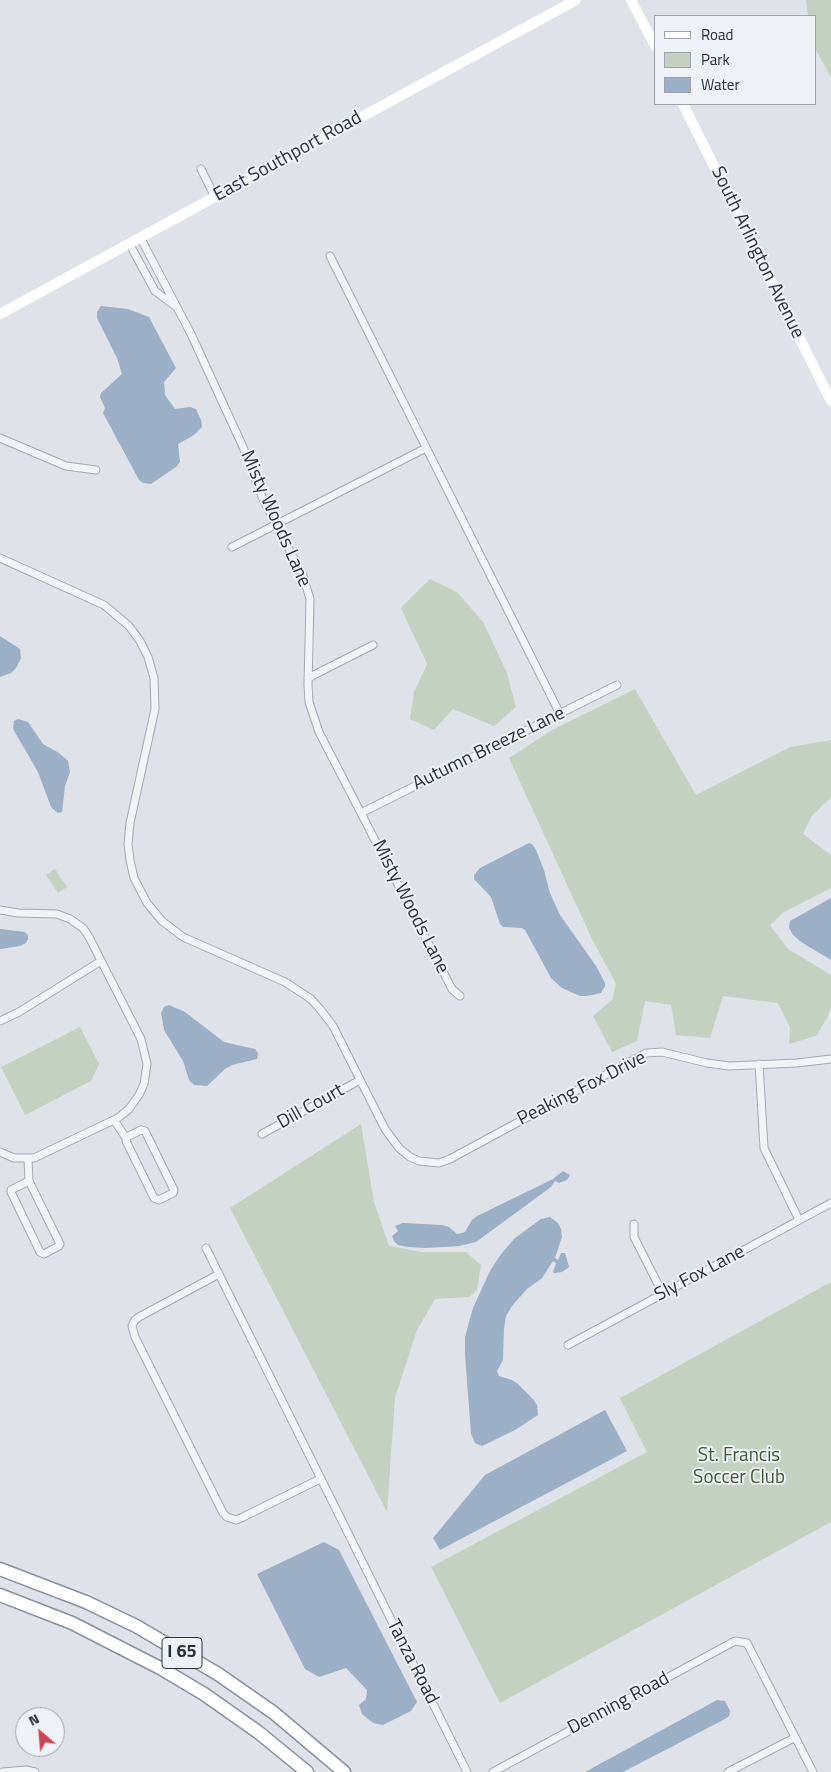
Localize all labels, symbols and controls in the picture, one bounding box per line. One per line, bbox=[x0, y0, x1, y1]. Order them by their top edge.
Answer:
legend bbox=[654, 15, 816, 105]
text: Road bbox=[701, 23, 733, 46]
text: Park bbox=[701, 48, 730, 71]
text: Water bbox=[701, 73, 740, 96]
street label: East Southport Road bbox=[210, 107, 366, 207]
street label: South Arlington Avenue bbox=[705, 163, 809, 343]
street label: Misty Woods Lane bbox=[235, 447, 315, 591]
street label: Autumn Breeze Lane bbox=[409, 702, 569, 796]
street label: Misty Woods Lane bbox=[366, 836, 454, 978]
street label: Peaking Fox Drive bbox=[514, 1047, 650, 1131]
street label: Dill Court bbox=[274, 1079, 348, 1135]
street label: Sly Fox Lane bbox=[651, 1241, 749, 1307]
park label: St. Francis Soccer Club bbox=[693, 1445, 785, 1489]
street label: Tanza Road bbox=[381, 1616, 443, 1708]
road number: I 65 bbox=[162, 1638, 202, 1669]
street label: Denning Road bbox=[564, 1668, 674, 1740]
north arrow bbox=[15, 1707, 65, 1757]
text: N bbox=[24, 1708, 42, 1731]

